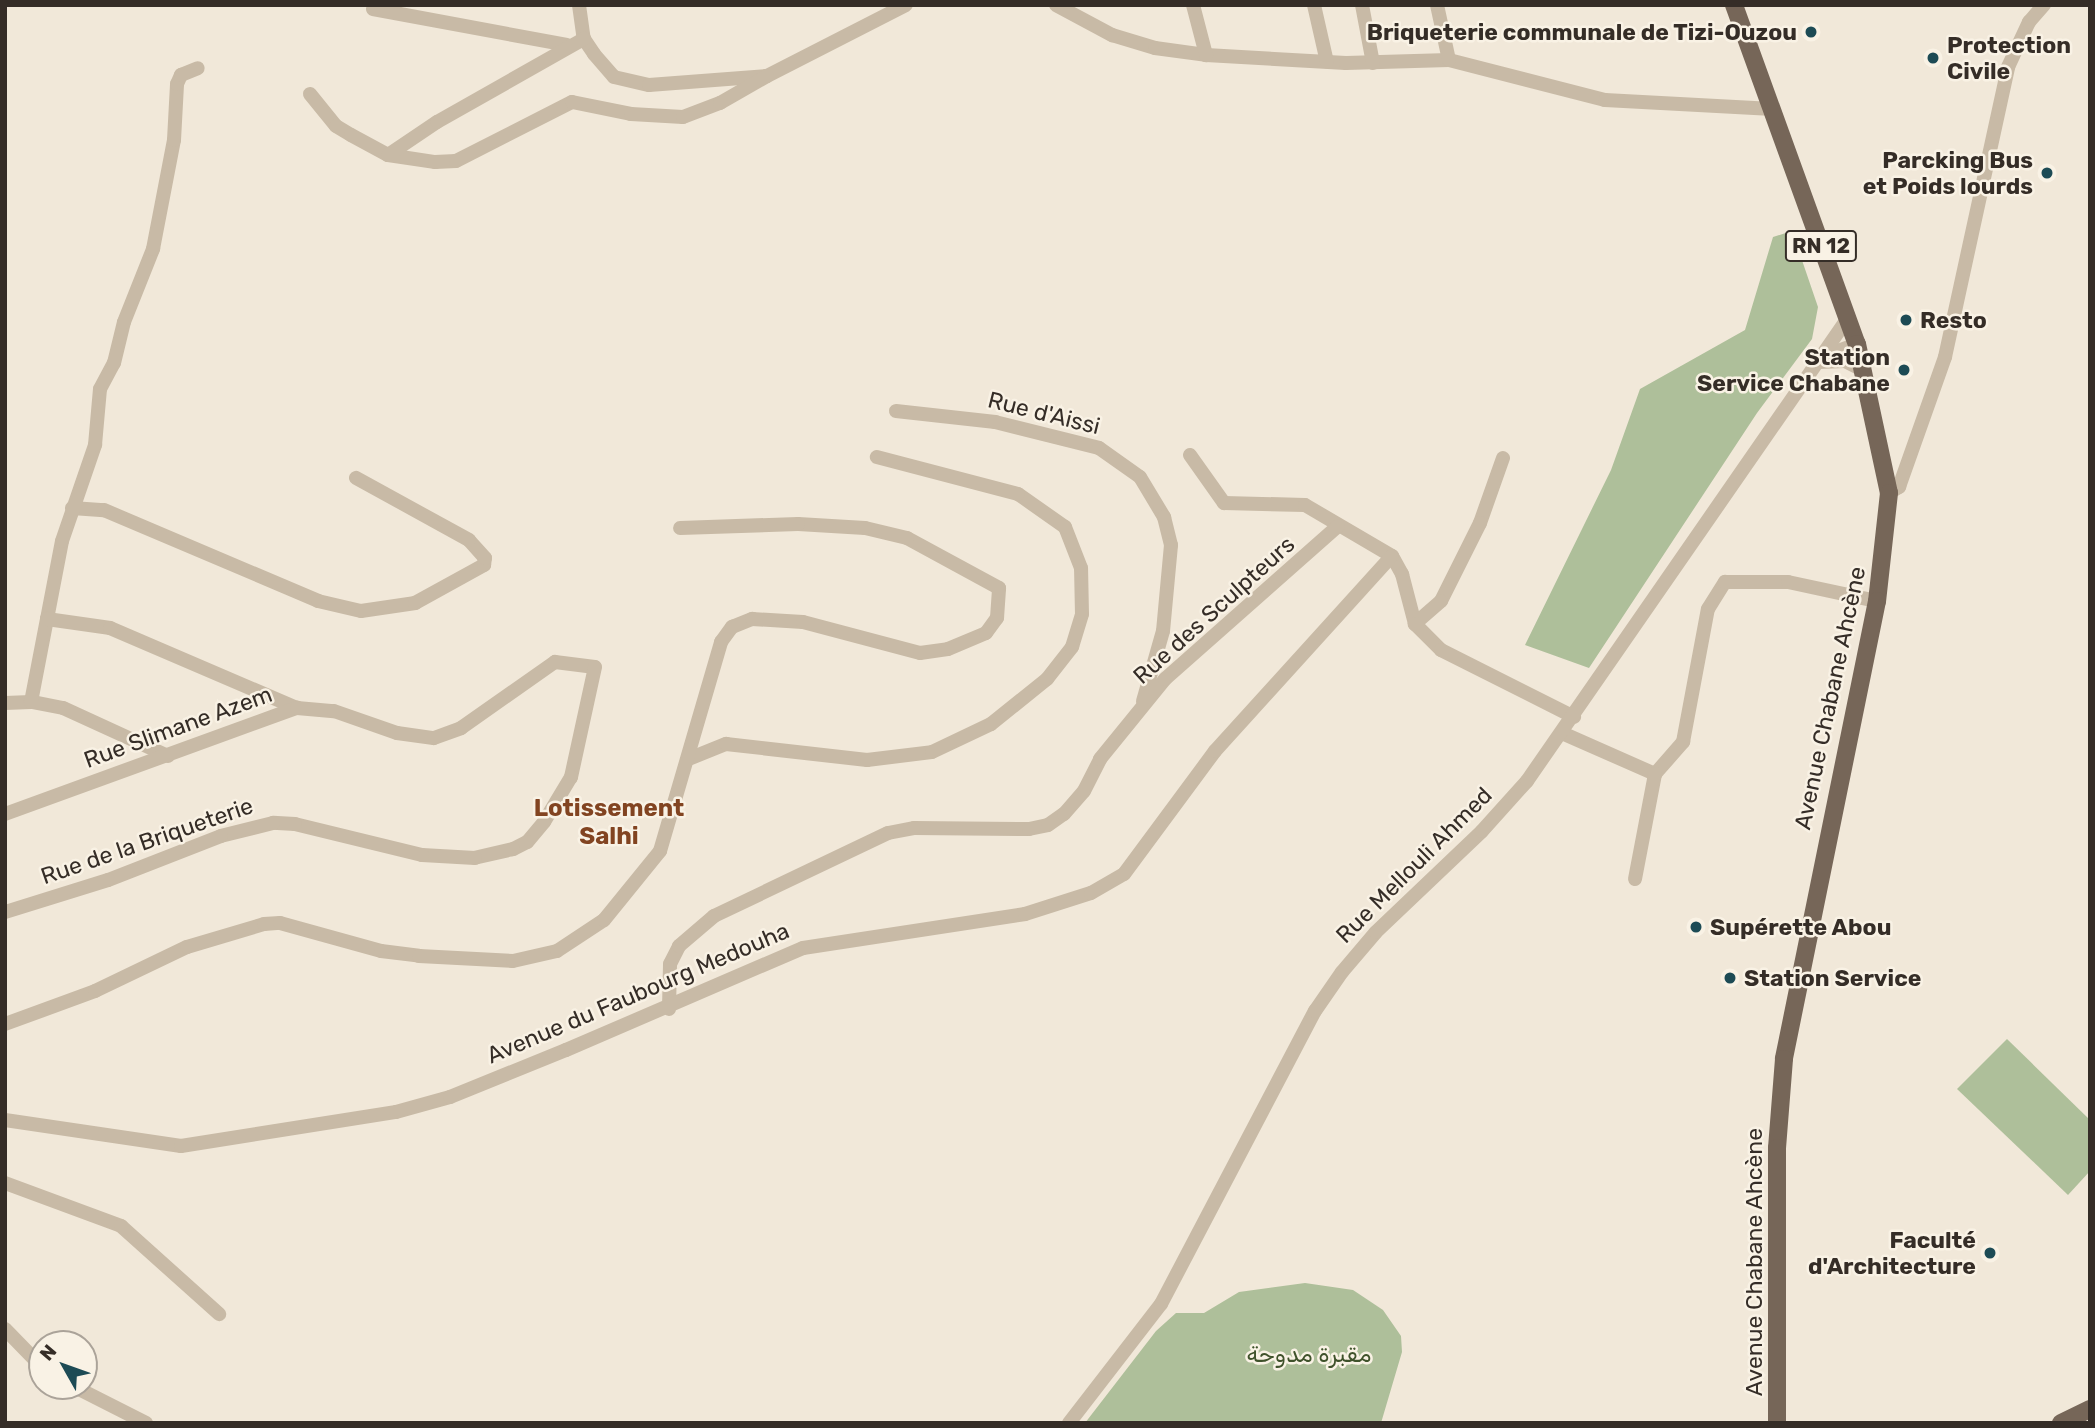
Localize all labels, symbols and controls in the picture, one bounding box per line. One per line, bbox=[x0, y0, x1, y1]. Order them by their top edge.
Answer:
place label: Briqueterie communale de Tizi-Ouzou bbox=[1366, 18, 1797, 46]
marker: Briqueterie communale de Tizi-Ouzou bbox=[1803, 24, 1819, 40]
place label: Protection Civile bbox=[1947, 31, 2071, 85]
marker: Protection Civile bbox=[1925, 50, 1941, 66]
place label: Parcking Bus et Poids lourds bbox=[1863, 146, 2033, 200]
marker: Parcking Bus et Poids lourds bbox=[2039, 165, 2055, 181]
road number: RN 12 bbox=[1784, 229, 1858, 264]
place label: Resto bbox=[1920, 306, 1987, 334]
marker: Resto bbox=[1898, 312, 1914, 328]
place label: Station Service Chabane bbox=[1697, 343, 1890, 397]
marker: Station Service Chabane bbox=[1896, 362, 1912, 378]
street label: Rue d'Aissi bbox=[985, 386, 1103, 440]
street label: Rue des Sculpteurs bbox=[1128, 530, 1300, 690]
street label: Avenue Chabane Ahcène bbox=[1789, 564, 1871, 832]
street label: Rue Slimane Azem bbox=[80, 680, 276, 774]
street label: Rue Mellouli Ahmed bbox=[1330, 781, 1498, 949]
street label: Rue de la Briqueterie bbox=[37, 792, 257, 890]
district label: Lotissement Salhi bbox=[534, 795, 684, 851]
place label: Supérette Abou bbox=[1710, 913, 1892, 941]
street label: Avenue du Faubourg Medouha bbox=[483, 917, 793, 1069]
marker: Supérette Abou bbox=[1688, 919, 1704, 935]
place label: Station Service bbox=[1744, 964, 1921, 992]
marker: Station Service bbox=[1722, 970, 1738, 986]
street label: Avenue Chabane Ahcène bbox=[1740, 1128, 1768, 1396]
place label: Faculté d'Architecture bbox=[1808, 1226, 1976, 1280]
marker: Faculté d'Architecture bbox=[1982, 1245, 1998, 1261]
north arrow bbox=[28, 1330, 98, 1400]
text: N bbox=[35, 1340, 61, 1365]
park label: مقبرة مدوحة bbox=[1247, 1340, 1371, 1368]

